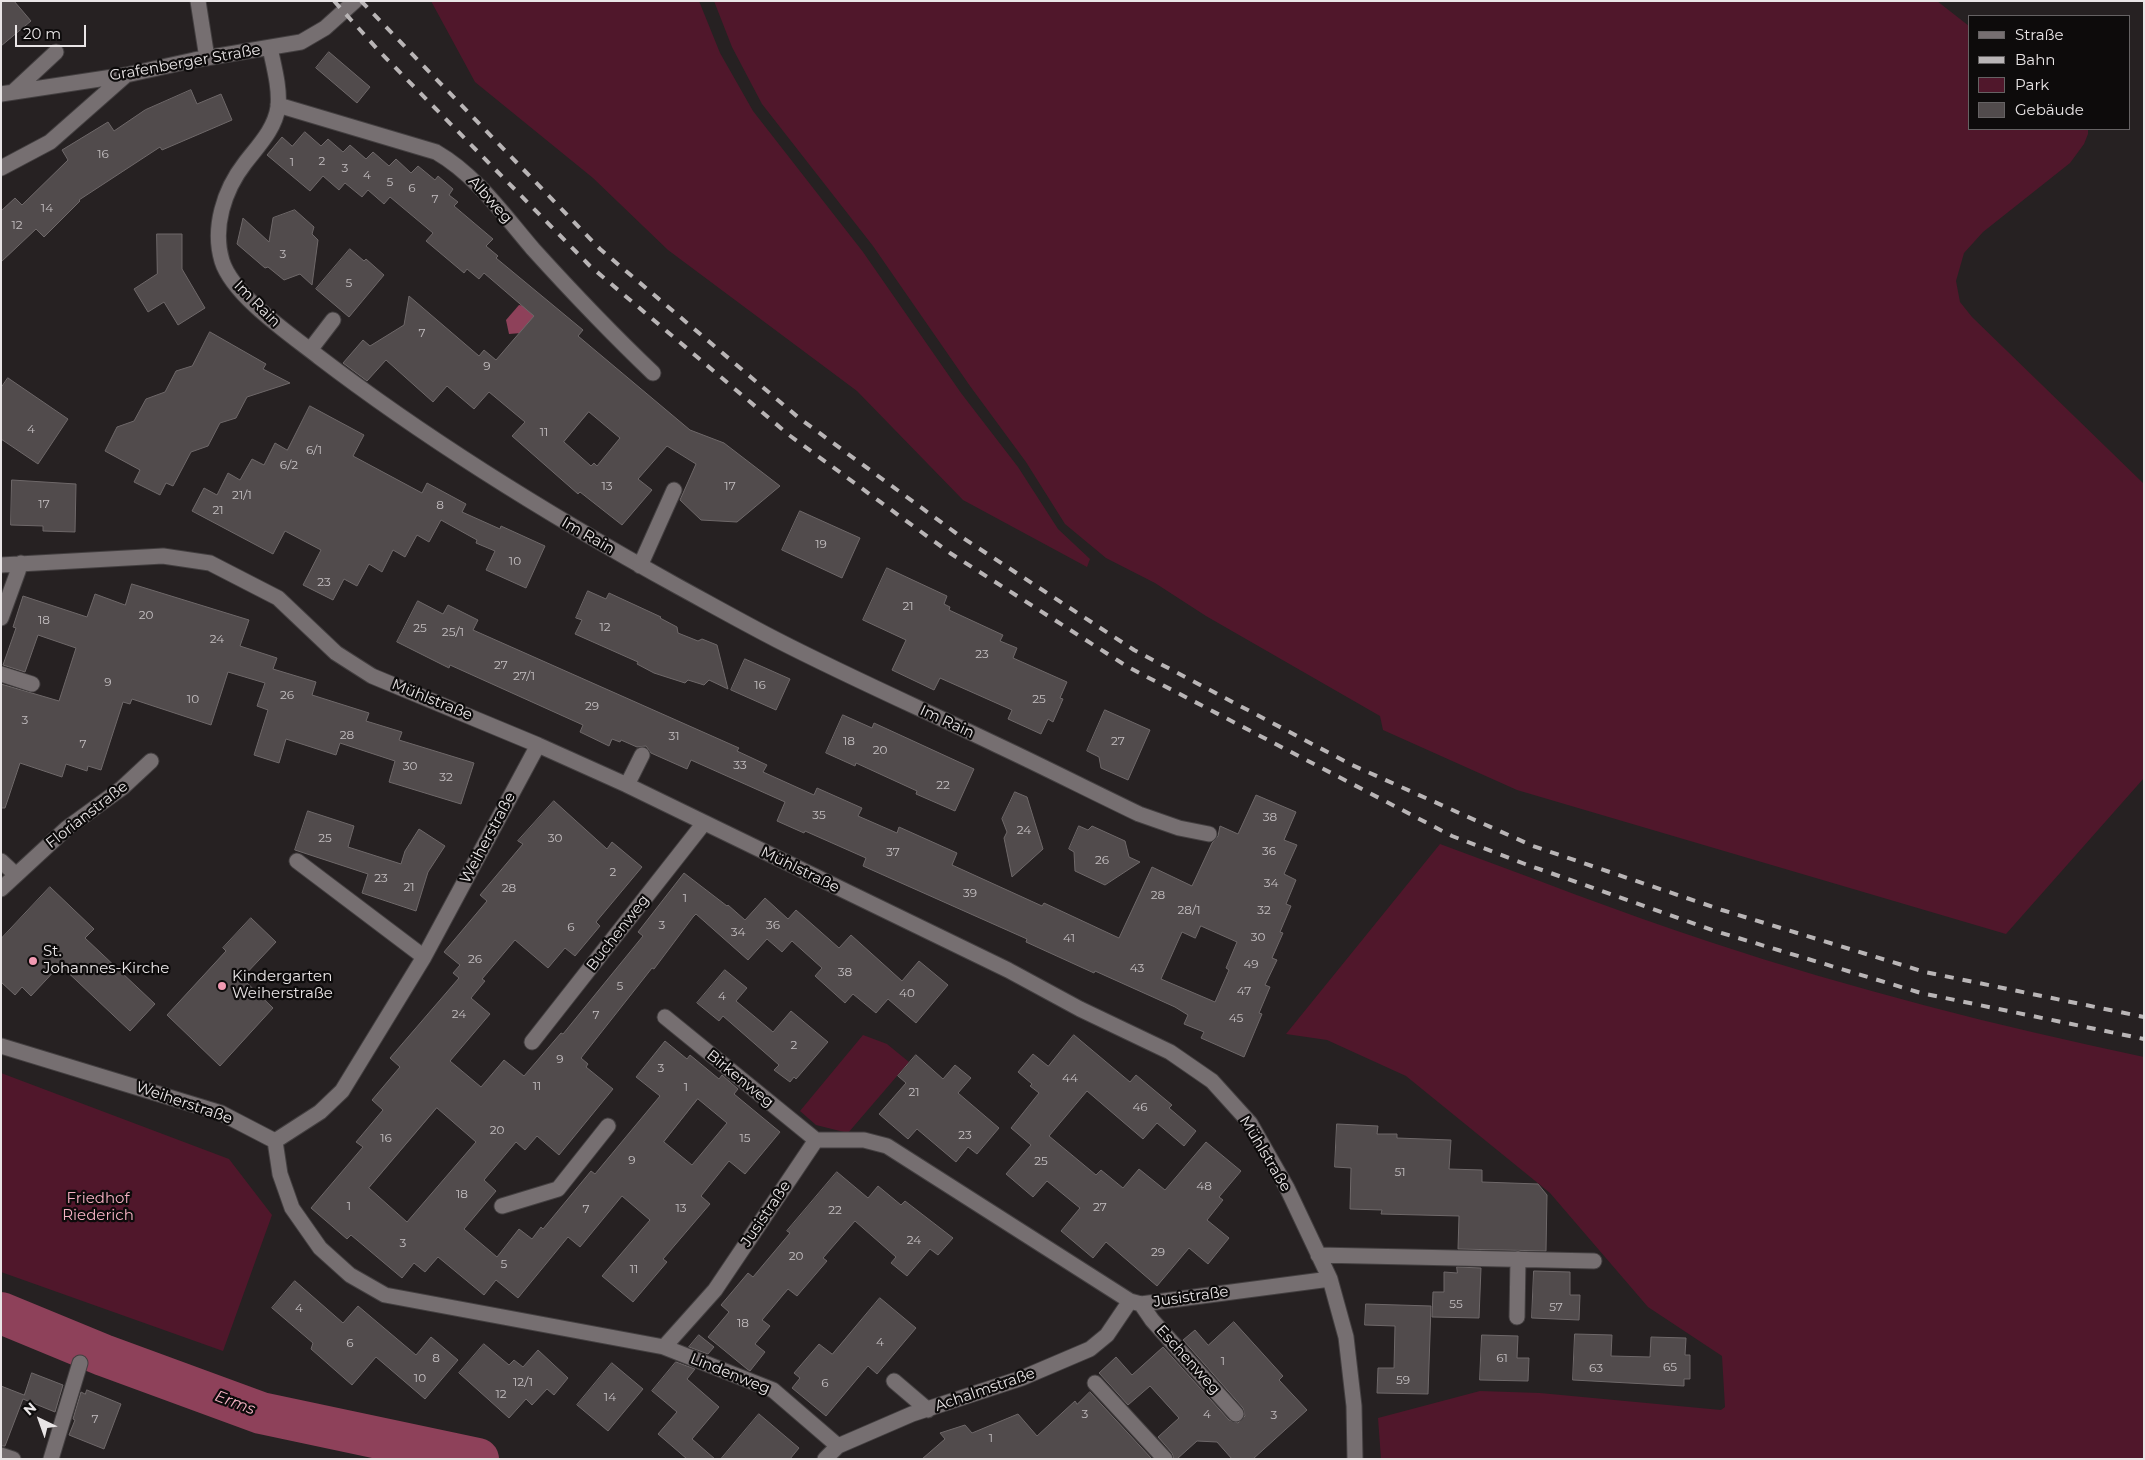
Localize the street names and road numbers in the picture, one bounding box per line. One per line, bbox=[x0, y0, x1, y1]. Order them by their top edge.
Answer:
street label: Grafenberger Straße bbox=[108, 41, 262, 85]
street label: Albweg bbox=[464, 173, 516, 227]
street label: Im Rain bbox=[230, 277, 284, 331]
street label: Im Rain bbox=[558, 514, 618, 558]
street label: Mühlstraße bbox=[389, 676, 475, 724]
street label: Im Rain bbox=[917, 702, 977, 742]
street label: Florianstraße bbox=[43, 778, 131, 852]
street label: Weiherstraße bbox=[456, 789, 520, 887]
street label: Mühlstraße bbox=[758, 843, 842, 897]
street label: Buchenweg bbox=[583, 892, 653, 974]
street label: Birkenweg bbox=[703, 1046, 777, 1112]
street label: Weiherstraße bbox=[133, 1078, 235, 1128]
street label: Mühlstraße bbox=[1235, 1113, 1295, 1195]
street label: Jusistraße bbox=[737, 1178, 795, 1250]
street label: Jusistraße bbox=[1152, 1283, 1230, 1311]
street label: Eschenweg bbox=[1152, 1322, 1224, 1398]
street label: Lindenweg bbox=[687, 1350, 773, 1398]
street label: Achalmstraße bbox=[933, 1364, 1037, 1416]

